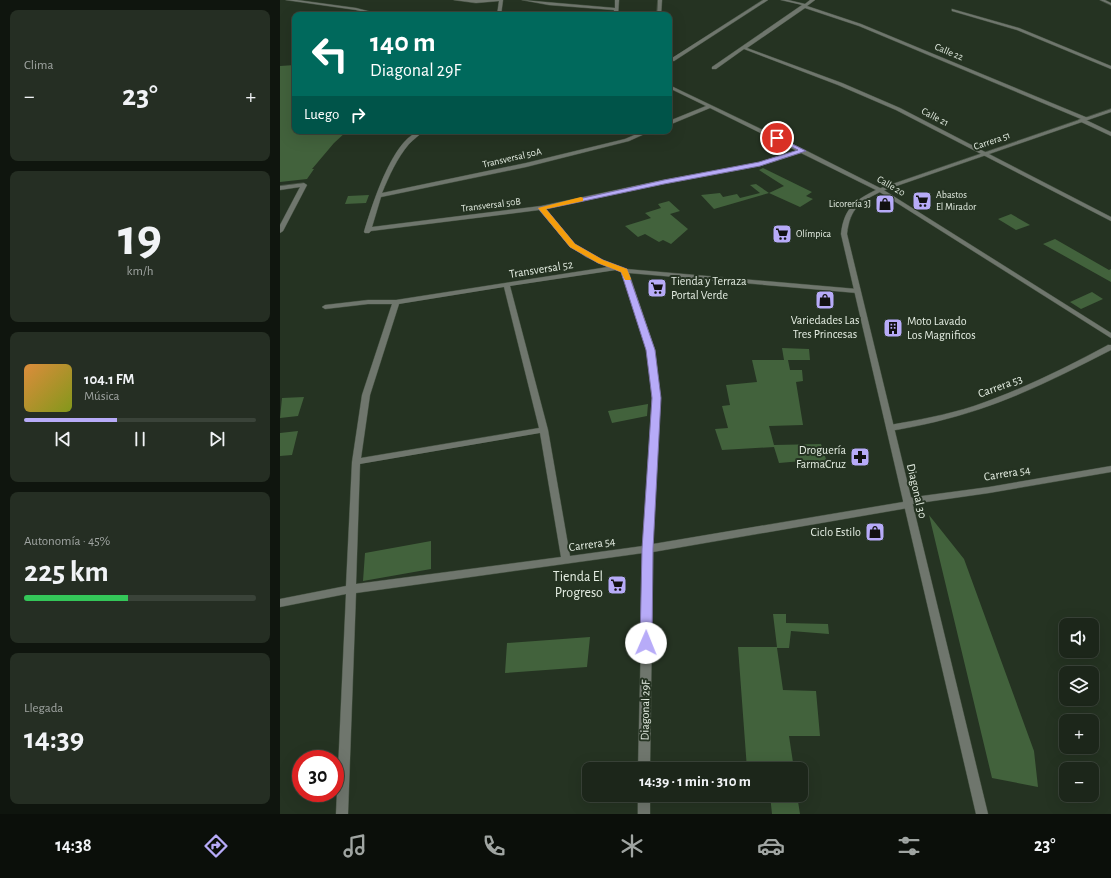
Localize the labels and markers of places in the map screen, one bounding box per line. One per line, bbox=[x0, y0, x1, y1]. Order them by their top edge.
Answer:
pin bbox=[760, 121, 794, 155]
supermarket icon: Abastos El Mirador bbox=[911, 190, 933, 212]
place label: Abastos El Mirador bbox=[936, 190, 977, 212]
shop icon: Licorería 3J bbox=[874, 193, 896, 215]
place label: Licorería 3J bbox=[829, 199, 871, 209]
supermarket icon: Olímpica bbox=[771, 223, 793, 245]
place label: Olímpica bbox=[796, 229, 832, 239]
place label: Tienda y Terraza Portal Verde bbox=[671, 275, 747, 301]
supermarket icon: Tienda y Terraza Portal Verde bbox=[646, 277, 668, 299]
shop icon: Variedades Las Tres Princesas bbox=[814, 289, 836, 311]
place label: Variedades Las Tres Princesas bbox=[791, 314, 859, 340]
place label: Moto Lavado Los Magnificos bbox=[907, 315, 976, 341]
building icon: Moto Lavado Los Magnificos bbox=[882, 317, 904, 339]
place label: Droguería FarmaCruz bbox=[796, 444, 846, 470]
pharmacy icon: Droguería FarmaCruz bbox=[849, 446, 871, 468]
shop icon: Ciclo Estilo bbox=[864, 521, 886, 543]
place label: Ciclo Estilo bbox=[811, 526, 861, 538]
place label: Tienda El Progreso bbox=[553, 570, 603, 600]
supermarket icon: Tienda El Progreso bbox=[606, 574, 628, 596]

